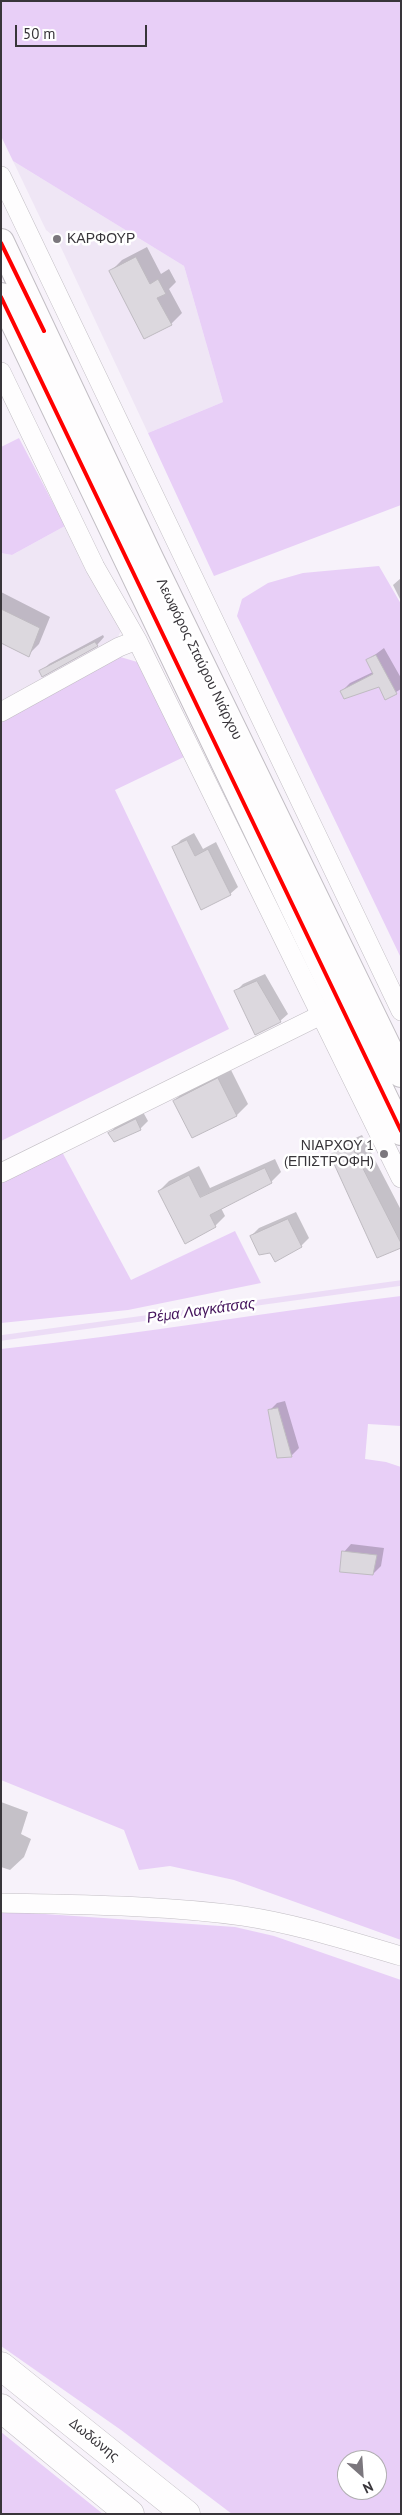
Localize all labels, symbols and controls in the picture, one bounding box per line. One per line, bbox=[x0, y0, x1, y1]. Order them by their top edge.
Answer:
scale bar bbox=[18, 15, 150, 47]
text: 50 m bbox=[23, 24, 56, 43]
place label: ΚΑΡΦΟΥΡ bbox=[67, 231, 135, 247]
marker: ΚΑΡΦΟΥΡ bbox=[51, 233, 63, 245]
street label: Λεωφόρος Σταύρου Νιάρχου bbox=[153, 576, 245, 742]
place label: ΝΙΑΡΧΟΥ 1 (ΕΠΙΣΤΡΟΦΗ) bbox=[284, 1138, 374, 1170]
marker: ΝΙΑΡΧΟΥ 1 (ΕΠΙΣΤΡΟΦΗ) bbox=[378, 1148, 390, 1160]
water label: Ρέμα Λαγκάτσας bbox=[146, 1294, 256, 1328]
street label: Δωδώνης bbox=[66, 2415, 122, 2465]
north arrow bbox=[337, 2450, 387, 2500]
text: N bbox=[360, 2477, 376, 2498]

